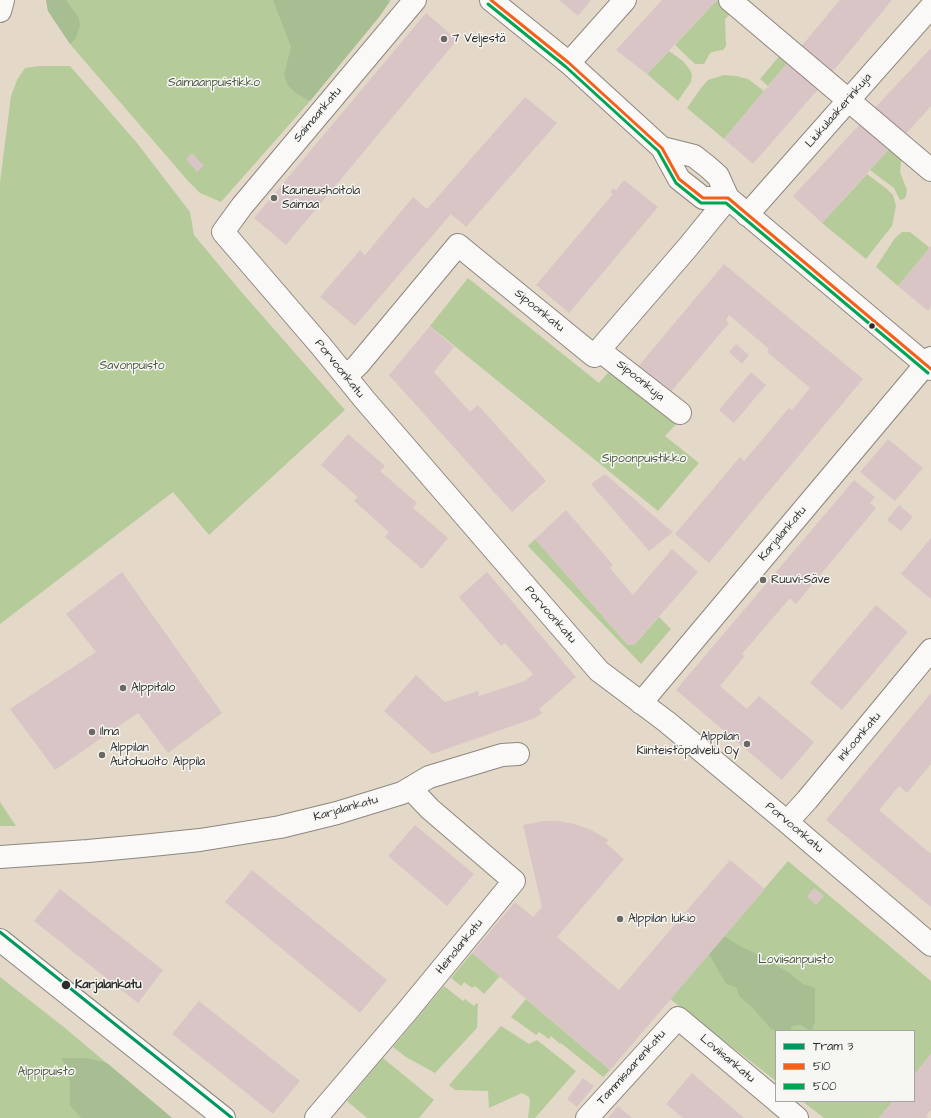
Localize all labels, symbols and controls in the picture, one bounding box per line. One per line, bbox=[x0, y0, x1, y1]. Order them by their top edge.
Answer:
place label: 7 Veljestä bbox=[452, 32, 506, 46]
marker: 7 Veljestä bbox=[439, 34, 449, 44]
street label: Liukulaakerinkuja bbox=[803, 71, 875, 151]
park label: Saimaanpuistikko bbox=[168, 76, 260, 90]
street label: Saimaankatu bbox=[291, 84, 345, 146]
place label: Kauneushoitola Saimaa bbox=[282, 184, 360, 212]
marker: Kauneushoitola Saimaa bbox=[269, 193, 279, 203]
street label: Sipoonkatu bbox=[511, 286, 567, 336]
unlabelled marker bbox=[867, 321, 877, 331]
street label: Porvoonkatu bbox=[311, 337, 367, 401]
street label: Sipoonkuja bbox=[613, 357, 667, 405]
park label: Savonpuisto bbox=[99, 359, 165, 373]
park label: Sipoonpuistikko bbox=[602, 452, 686, 466]
street label: Karjalankatu bbox=[756, 504, 810, 564]
place label: Ruuvi-Säve bbox=[771, 573, 830, 587]
marker: Ruuvi-Säve bbox=[758, 575, 768, 585]
street label: Porvoonkatu bbox=[521, 583, 579, 647]
place label: Alppitalo bbox=[131, 681, 175, 695]
marker: Alppitalo bbox=[118, 683, 128, 693]
street label: Inkoonkatu bbox=[835, 710, 885, 764]
place label: Ilma bbox=[100, 725, 119, 739]
marker: Ilma bbox=[87, 727, 97, 737]
place label: Alppilan Kiinteistöpalvelu Oy bbox=[637, 730, 739, 758]
marker: Alppilan Kiinteistöpalvelu Oy bbox=[742, 739, 752, 749]
place label: Alppilan Autohuolto Alppila bbox=[110, 741, 205, 769]
marker: Alppilan Autohuolto Alppila bbox=[97, 750, 107, 760]
street label: Karjalankatu bbox=[312, 793, 380, 825]
street label: Porvoonkatu bbox=[762, 800, 826, 856]
place label: Alppilan lukio bbox=[628, 912, 695, 926]
marker: Alppilan lukio bbox=[615, 914, 625, 924]
street label: Heinolankatu bbox=[433, 917, 487, 977]
park label: Loviisanpuisto bbox=[758, 953, 834, 967]
place label: Karjalankatu bbox=[75, 978, 142, 992]
marker: Karjalankatu bbox=[60, 979, 72, 991]
street label: Tammisaarenkatu bbox=[595, 1028, 669, 1108]
legend bbox=[775, 1030, 915, 1102]
street label: Loviisankatu bbox=[697, 1032, 757, 1086]
text: Tram 3 bbox=[813, 1038, 853, 1055]
text: 510 bbox=[813, 1058, 831, 1075]
park label: Alppipuisto bbox=[18, 1065, 74, 1079]
text: 500 bbox=[813, 1078, 837, 1095]

